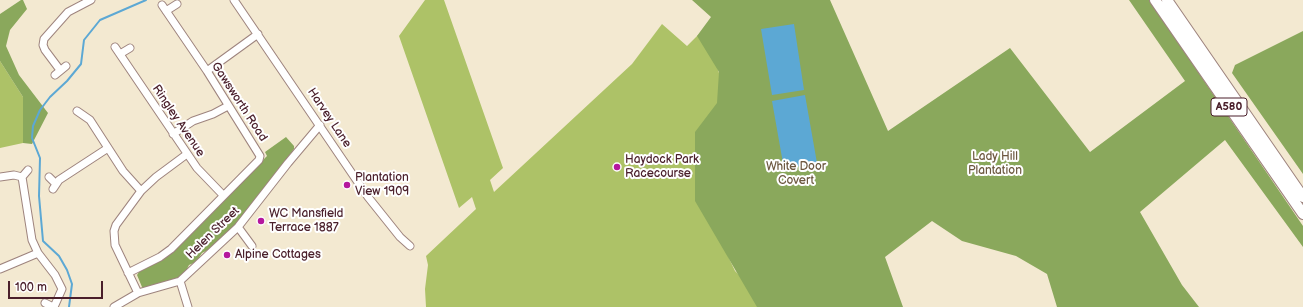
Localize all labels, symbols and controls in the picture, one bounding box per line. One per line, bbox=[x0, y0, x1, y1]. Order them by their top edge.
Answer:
street label: Gawsworth Road bbox=[208, 60, 270, 144]
street label: Ringley Avenue bbox=[149, 82, 207, 160]
street label: Harvey Lane bbox=[304, 86, 354, 150]
road number: A580 bbox=[1211, 98, 1247, 116]
park label: Lady Hill Plantation bbox=[968, 150, 1022, 178]
place label: Haydock Park Racecourse bbox=[625, 153, 699, 181]
park label: White Door Covert bbox=[766, 160, 826, 188]
marker: Haydock Park Racecourse bbox=[612, 162, 622, 172]
place label: Plantation View 1909 bbox=[355, 171, 409, 199]
marker: Plantation View 1909 bbox=[342, 180, 352, 190]
street label: Helen Street bbox=[183, 204, 243, 262]
place label: WC Mansfield Terrace 1887 bbox=[269, 207, 343, 235]
marker: WC Mansfield Terrace 1887 bbox=[256, 216, 266, 226]
place label: Alpine Cottages bbox=[235, 248, 321, 262]
marker: Alpine Cottages bbox=[222, 250, 232, 260]
scale bar bbox=[10, 273, 105, 299]
text: 100 m bbox=[15, 280, 47, 295]

